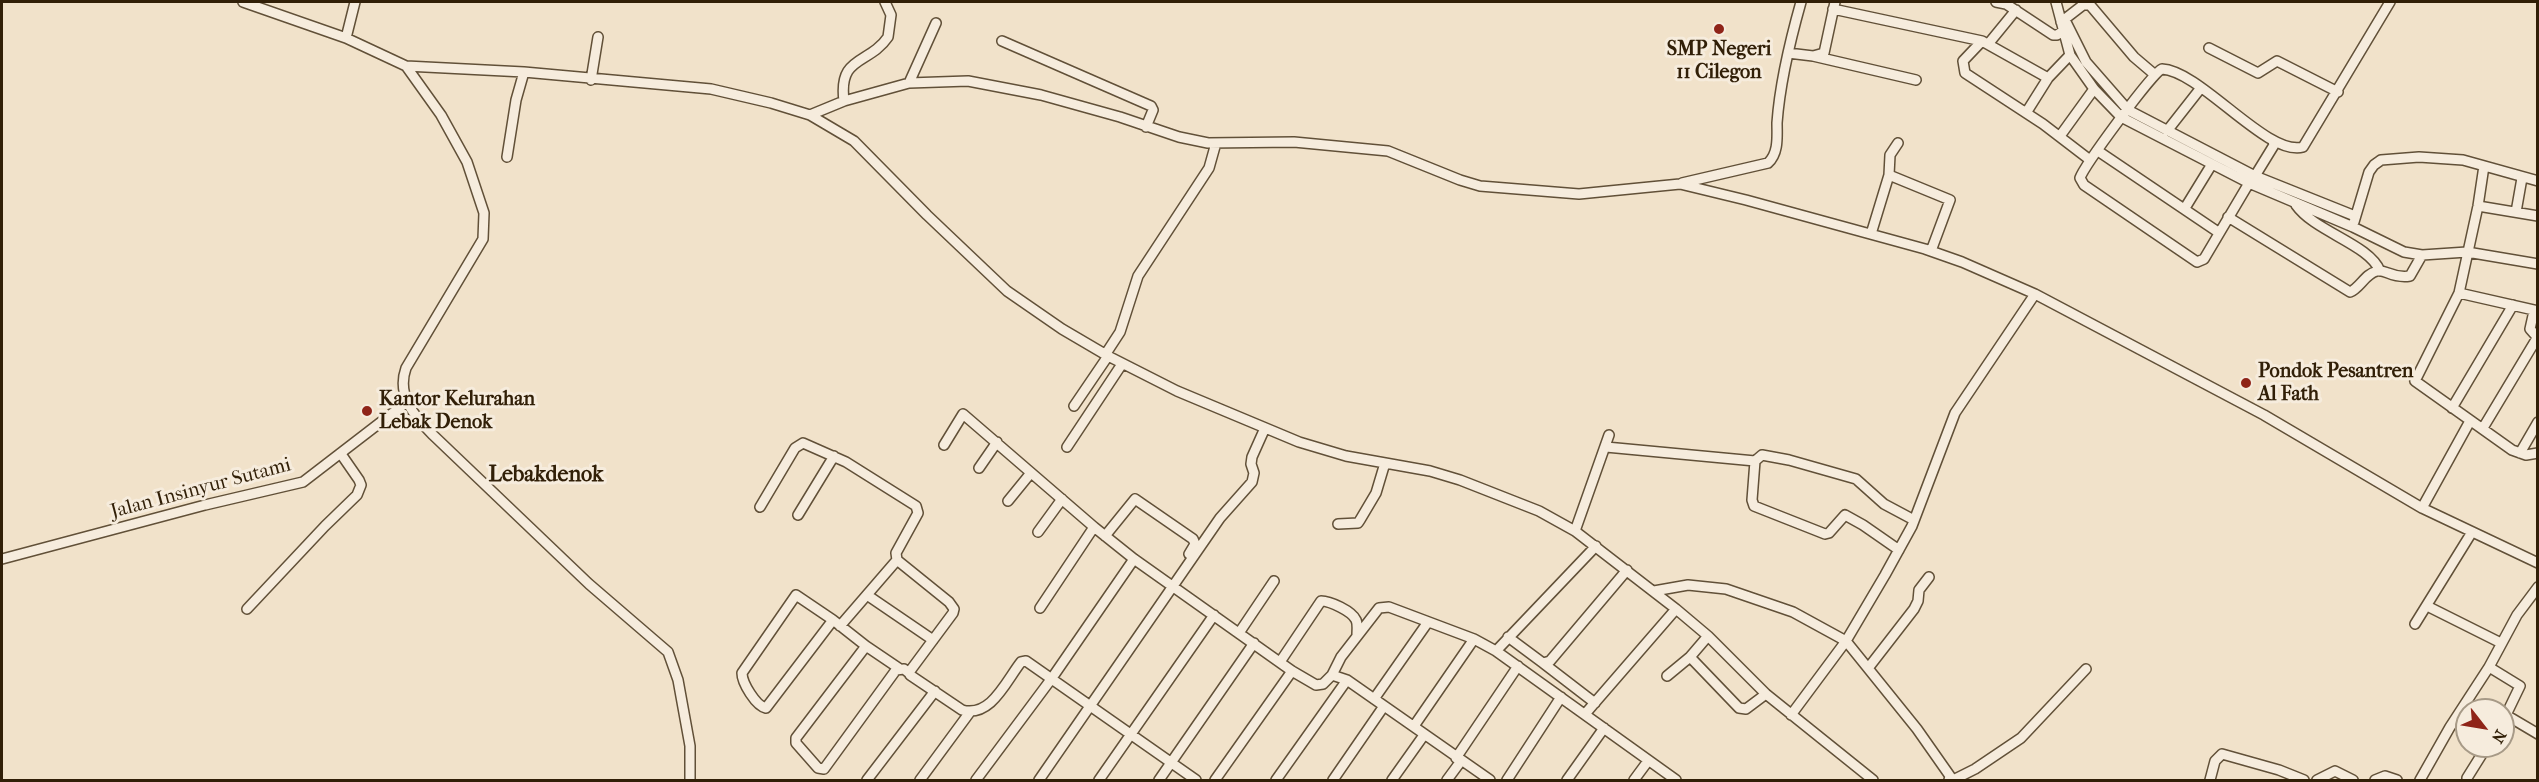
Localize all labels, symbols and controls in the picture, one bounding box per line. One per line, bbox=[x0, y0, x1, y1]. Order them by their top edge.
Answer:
marker: SMP Negeri 11 Cilegon bbox=[1712, 22, 1726, 36]
place label: SMP Negeri 11 Cilegon bbox=[1667, 38, 1771, 85]
place label: Pondok Pesantren Al Fath bbox=[2258, 360, 2413, 407]
marker: Pondok Pesantren Al Fath bbox=[2239, 376, 2253, 390]
place label: Kantor Kelurahan Lebak Denok bbox=[379, 388, 535, 435]
marker: Kantor Kelurahan Lebak Denok bbox=[360, 404, 374, 418]
street label: Jalan Insinyur Sutami bbox=[108, 453, 294, 525]
district label: Lebakdenok bbox=[489, 463, 603, 489]
north arrow bbox=[2455, 698, 2515, 758]
text: N bbox=[2488, 726, 2510, 747]

